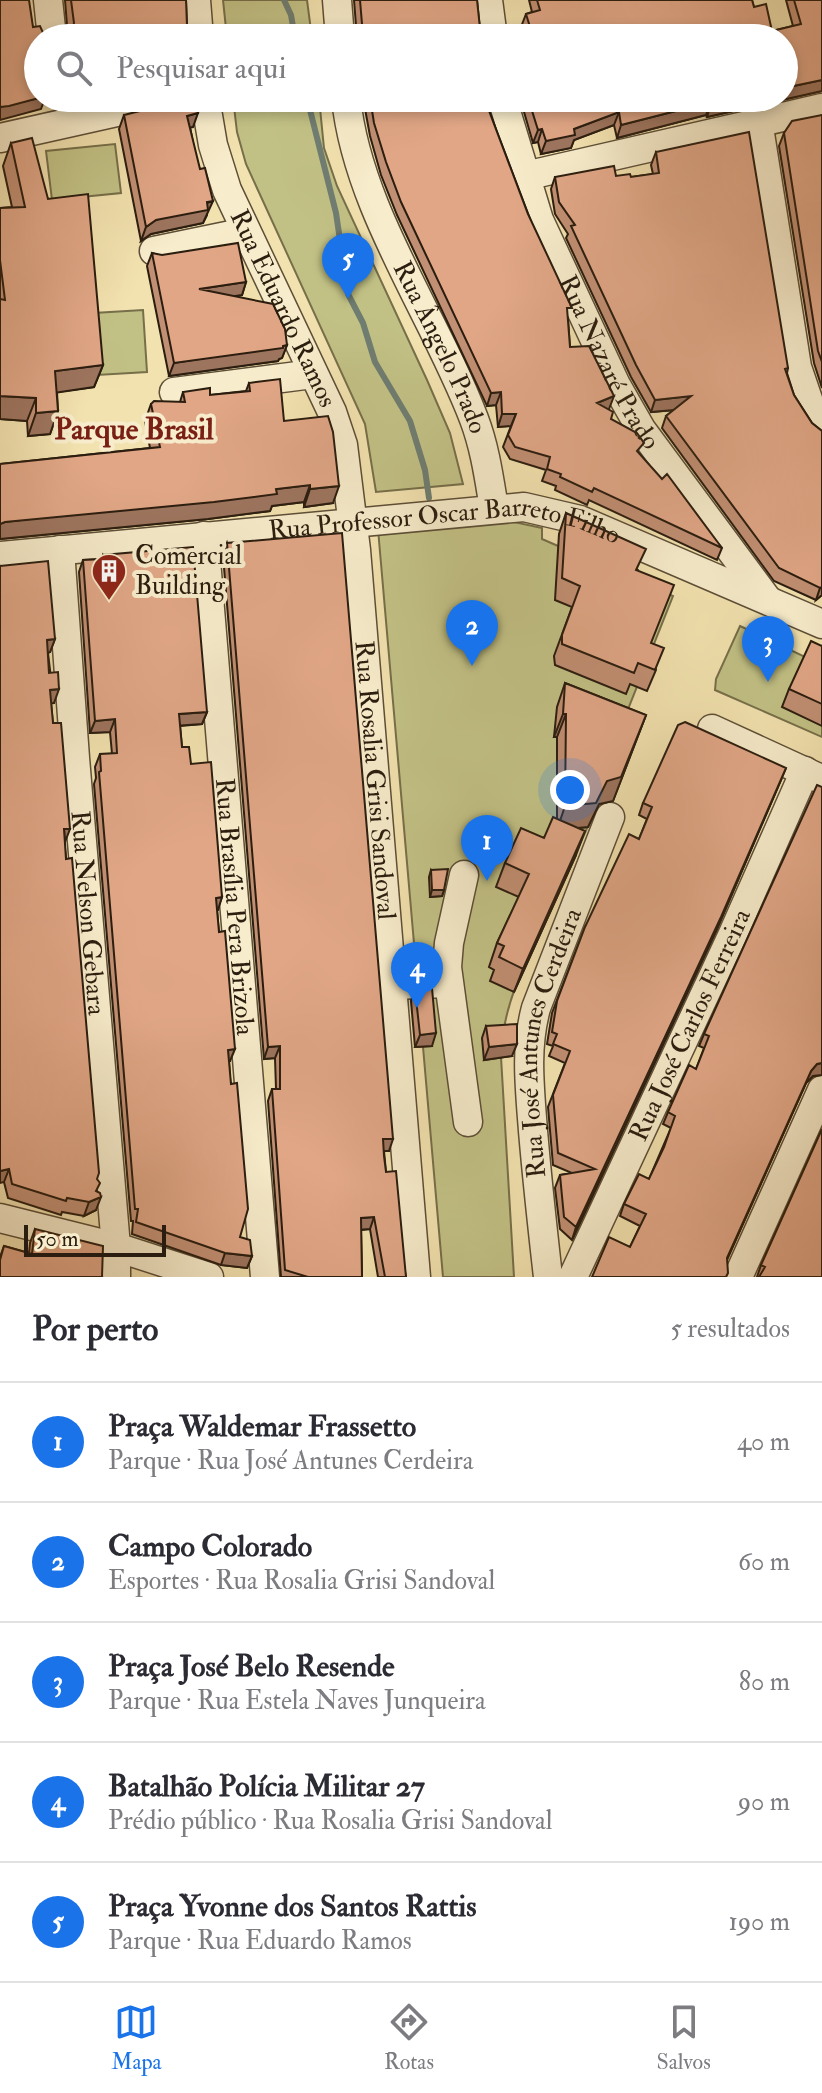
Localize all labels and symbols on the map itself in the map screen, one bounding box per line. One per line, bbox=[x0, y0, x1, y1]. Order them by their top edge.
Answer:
street label: Rua Eduardo Ramos bbox=[223, 205, 344, 413]
pin: 5 bbox=[322, 233, 374, 299]
street label: Rua Ângelo Prado bbox=[386, 256, 494, 438]
street label: Rua Nazaré Prado bbox=[551, 270, 667, 456]
district label: Parque Brasil bbox=[54, 411, 214, 448]
street label: Rua Professor Oscar Barreto Filho bbox=[267, 491, 625, 551]
place label: Comercial Building bbox=[135, 540, 242, 602]
building icon: Comercial Building bbox=[90, 552, 128, 602]
pin: 2 bbox=[446, 600, 498, 666]
pin: 3 bbox=[742, 616, 794, 682]
street label: Rua Rosalia Grisi Sandoval bbox=[348, 639, 402, 922]
your location bbox=[550, 770, 590, 810]
street label: Rua Brasília Pera Brizola bbox=[208, 777, 261, 1037]
street label: Rua Nelson Gebara bbox=[63, 809, 113, 1017]
pin: 1 bbox=[461, 815, 513, 881]
street label: Rua José Antunes Cerdeira bbox=[513, 903, 589, 1179]
street label: Rua José Carlos Ferreira bbox=[623, 904, 758, 1146]
pin: 4 bbox=[391, 942, 443, 1008]
scale bar bbox=[24, 1221, 166, 1257]

